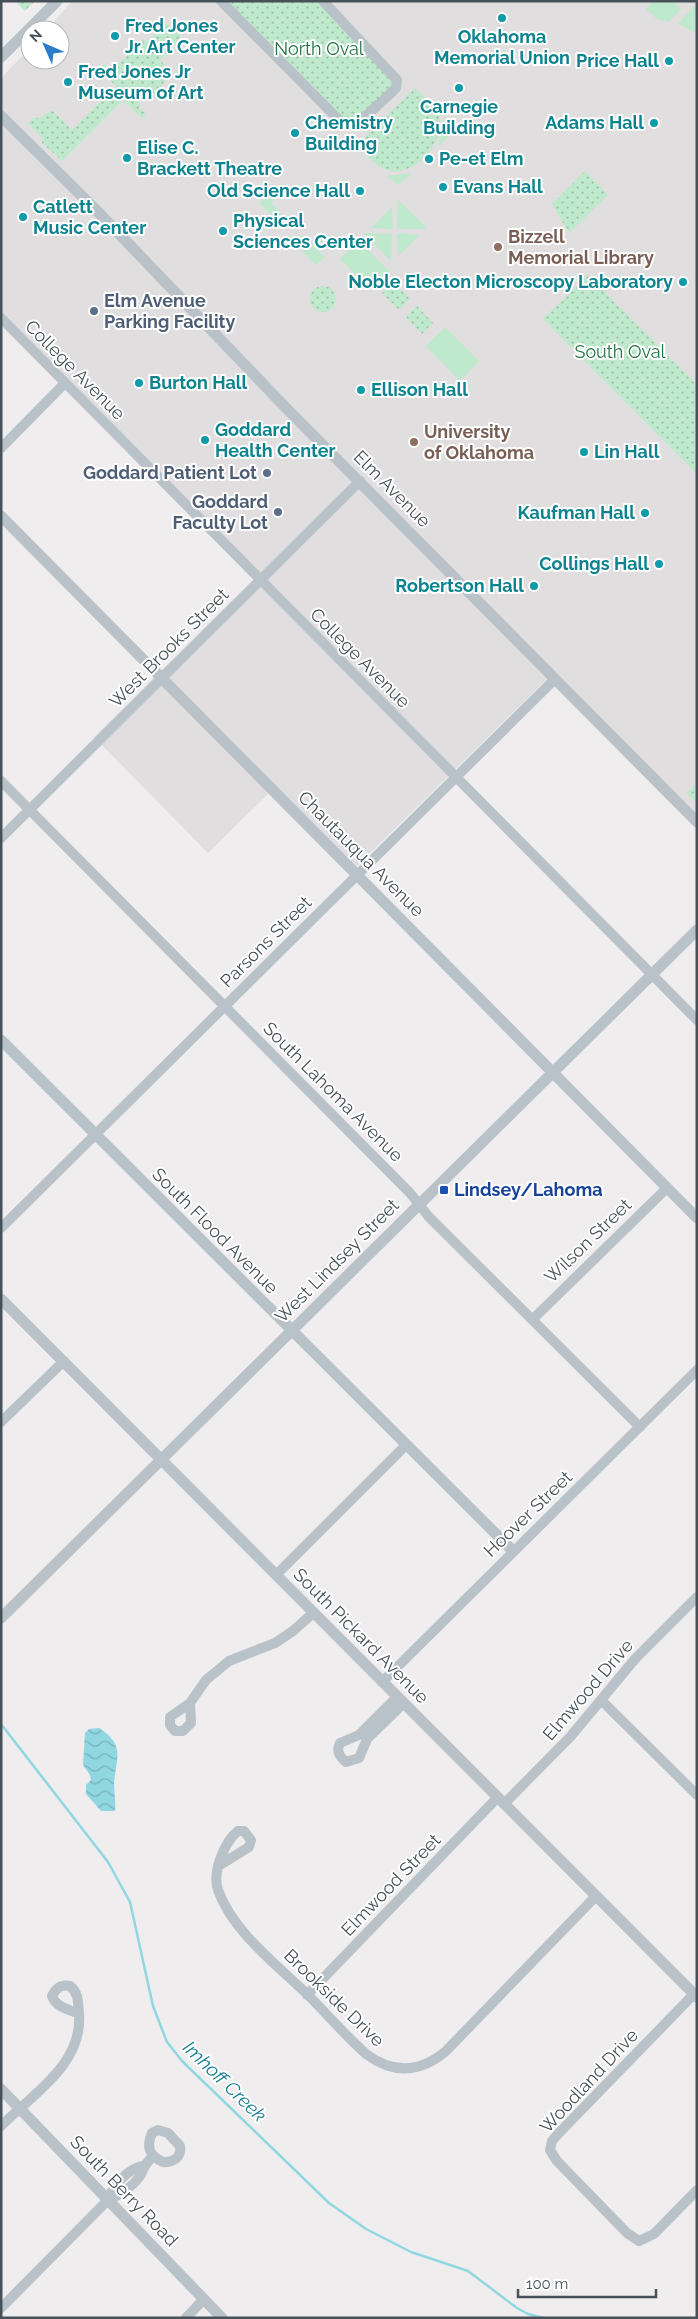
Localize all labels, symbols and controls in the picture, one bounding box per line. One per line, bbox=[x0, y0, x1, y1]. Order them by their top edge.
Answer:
marker: Oklahoma Memorial Union bbox=[496, 12, 508, 24]
place label: Fred Jones Jr. Art Center bbox=[125, 15, 236, 57]
north arrow bbox=[20, 20, 70, 70]
text: N bbox=[26, 26, 45, 45]
place label: Oklahoma Memorial Union bbox=[434, 26, 570, 68]
marker: Fred Jones Jr. Art Center bbox=[109, 30, 121, 42]
park label: North Oval bbox=[274, 38, 364, 59]
place label: Price Hall bbox=[576, 50, 659, 71]
marker: Price Hall bbox=[663, 55, 675, 67]
place label: Fred Jones Jr Museum of Art bbox=[78, 61, 204, 103]
marker: Fred Jones Jr Museum of Art bbox=[62, 76, 74, 88]
marker: Carnegie Building bbox=[453, 82, 465, 94]
place label: Carnegie Building bbox=[420, 96, 498, 138]
place label: Chemistry Building bbox=[305, 112, 393, 154]
place label: Adams Hall bbox=[545, 112, 644, 133]
marker: Adams Hall bbox=[648, 117, 660, 129]
marker: Chemistry Building bbox=[289, 127, 301, 139]
place label: Elise C. Brackett Theatre bbox=[137, 137, 282, 179]
place label: Pe-et Elm bbox=[439, 148, 524, 169]
marker: Elise C. Brackett Theatre bbox=[121, 152, 133, 164]
marker: Pe-et Elm bbox=[423, 153, 435, 165]
place label: Evans Hall bbox=[453, 176, 543, 197]
place label: Old Science Hall bbox=[207, 180, 350, 201]
marker: Evans Hall bbox=[437, 181, 449, 193]
marker: Old Science Hall bbox=[354, 185, 366, 197]
place label: Catlett Music Center bbox=[33, 196, 146, 238]
place label: Physical Sciences Center bbox=[233, 210, 373, 252]
marker: Catlett Music Center bbox=[17, 211, 29, 223]
marker: Physical Sciences Center bbox=[217, 225, 229, 237]
place label: Bizzell Memorial Library bbox=[508, 226, 654, 268]
marker: Bizzell Memorial Library bbox=[492, 241, 504, 253]
place label: Noble Electon Microscopy Laboratory bbox=[348, 271, 673, 292]
marker: Noble Electon Microscopy Laboratory bbox=[677, 276, 689, 288]
place label: Elm Avenue Parking Facility bbox=[104, 290, 235, 332]
marker: Elm Avenue Parking Facility bbox=[88, 305, 100, 317]
street label: College Avenue bbox=[21, 315, 130, 424]
park label: South Oval bbox=[574, 341, 666, 362]
place label: Burton Hall bbox=[149, 372, 248, 393]
marker: Burton Hall bbox=[133, 377, 145, 389]
place label: Ellison Hall bbox=[371, 379, 468, 400]
marker: Ellison Hall bbox=[355, 384, 367, 396]
place label: Goddard Health Center bbox=[215, 419, 336, 461]
place label: University of Oklahoma bbox=[424, 421, 534, 463]
marker: Goddard Health Center bbox=[199, 434, 211, 446]
marker: University of Oklahoma bbox=[408, 436, 420, 448]
place label: Lin Hall bbox=[594, 441, 660, 462]
street label: Elm Avenue bbox=[350, 446, 435, 532]
marker: Lin Hall bbox=[578, 446, 590, 458]
place label: Goddard Patient Lot bbox=[83, 462, 257, 483]
marker: Goddard Patient Lot bbox=[261, 467, 273, 479]
place label: Goddard Faculty Lot bbox=[172, 491, 268, 533]
place label: Kaufman Hall bbox=[518, 502, 635, 523]
marker: Goddard Faculty Lot bbox=[272, 506, 284, 518]
marker: Kaufman Hall bbox=[639, 507, 651, 519]
place label: Collings Hall bbox=[539, 553, 649, 574]
marker: Collings Hall bbox=[653, 558, 665, 570]
place label: Robertson Hall bbox=[395, 575, 524, 596]
marker: Robertson Hall bbox=[528, 580, 540, 592]
street label: West Brooks Street bbox=[105, 584, 233, 712]
street label: College Avenue bbox=[306, 603, 415, 712]
street label: Chautauqua Avenue bbox=[294, 787, 429, 921]
street label: Parsons Street bbox=[216, 892, 316, 992]
street label: South Lahoma Avenue bbox=[259, 1018, 408, 1166]
street label: South Flood Avenue bbox=[148, 1164, 283, 1298]
place label: Lindsey/Lahoma bbox=[454, 1179, 602, 1200]
marker: Lindsey/Lahoma bbox=[438, 1184, 450, 1196]
street label: West Lindsey Street bbox=[270, 1194, 403, 1327]
street label: Wilson Street bbox=[540, 1194, 635, 1287]
street label: Hoover Street bbox=[479, 1466, 576, 1561]
street label: South Pickard Avenue bbox=[290, 1564, 434, 1708]
street label: Elmwood Drive bbox=[538, 1635, 637, 1744]
street label: Elmwood Street bbox=[337, 1829, 445, 1940]
street label: Brookside Drive bbox=[280, 1945, 389, 2051]
street label: Woodland Drive bbox=[535, 2024, 642, 2137]
water label: Imhoff Creek bbox=[179, 2036, 271, 2126]
street label: South Berry Road bbox=[66, 2131, 183, 2250]
scale bar bbox=[518, 2266, 656, 2298]
text: 100 m bbox=[526, 2275, 568, 2293]

